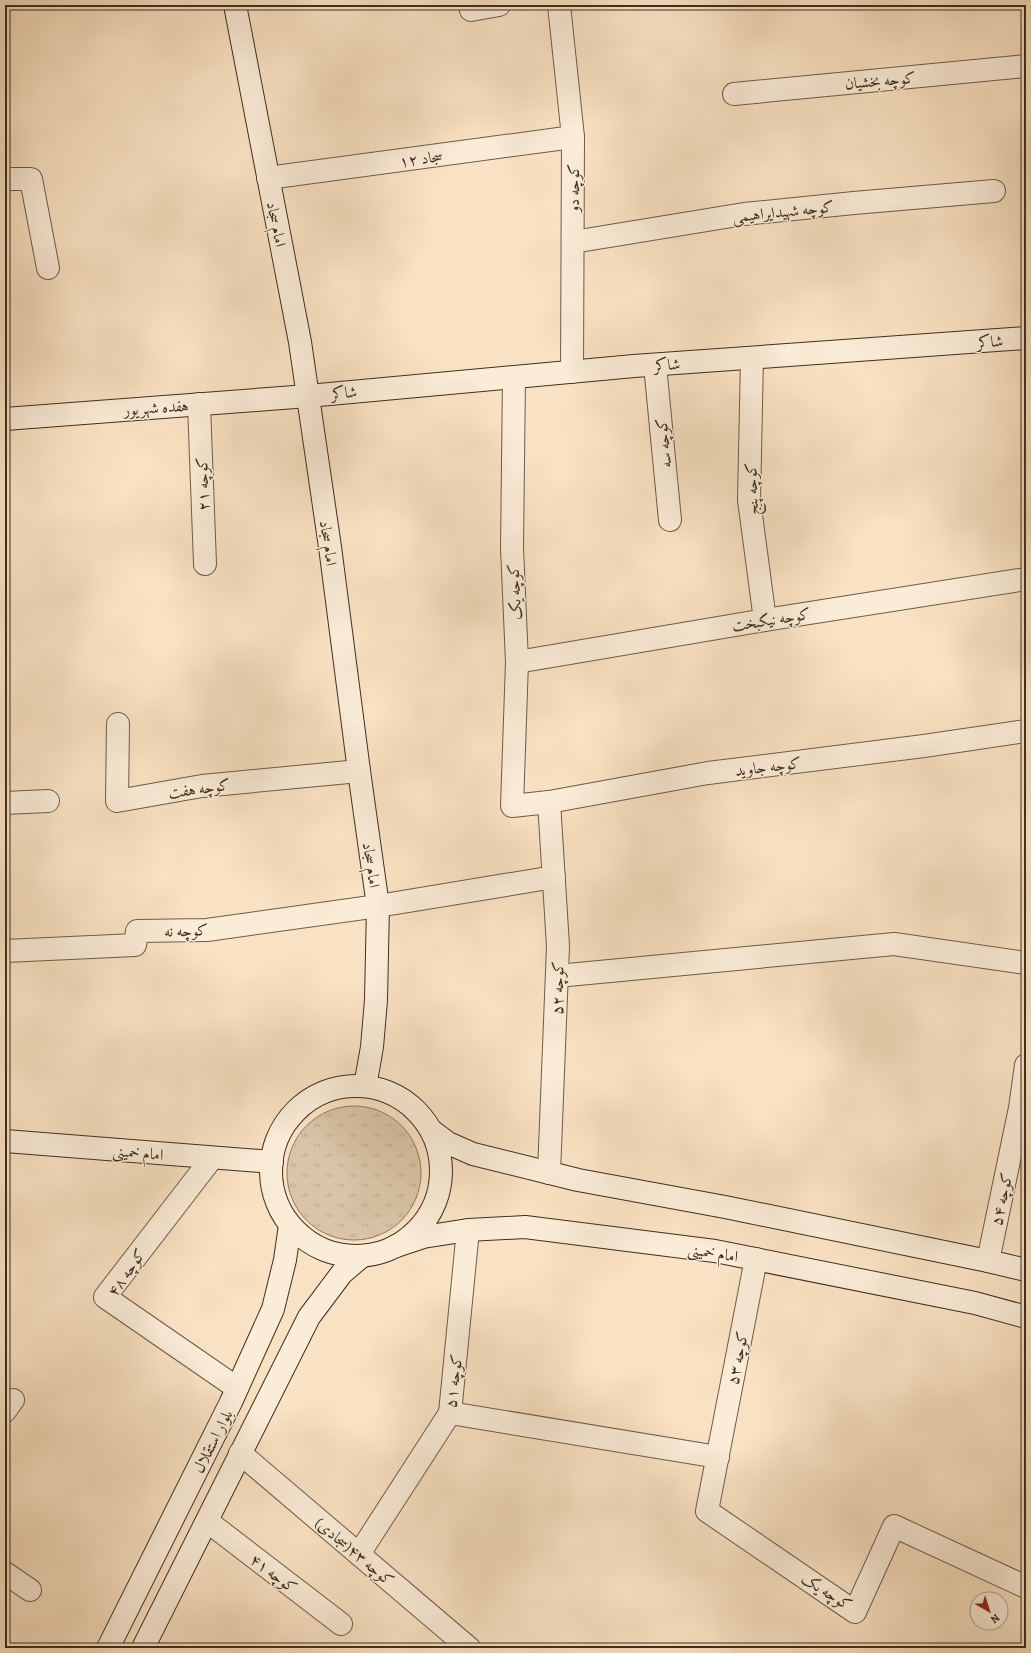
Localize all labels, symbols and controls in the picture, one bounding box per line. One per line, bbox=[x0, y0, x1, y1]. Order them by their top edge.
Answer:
street label: کوچه بخشیان bbox=[844, 67, 916, 95]
street label: سجاد ۱۲ bbox=[398, 145, 444, 173]
street label: کوچه دو bbox=[563, 164, 585, 214]
street label: کوچه شهیدایراهیمی bbox=[731, 196, 835, 228]
street label: امام سجاد bbox=[258, 200, 291, 249]
street label: شاکر bbox=[974, 330, 1004, 354]
street label: شاکر bbox=[651, 353, 681, 377]
street label: شاکر bbox=[328, 381, 358, 405]
street label: هفده شهریور bbox=[121, 395, 189, 421]
street label: کوچه سه bbox=[650, 417, 678, 469]
street label: کوچه ۲۱ bbox=[191, 457, 215, 511]
street label: کوچه پنج bbox=[740, 462, 767, 516]
street label: امام سجاد bbox=[311, 519, 342, 568]
street label: کوچه یک bbox=[503, 563, 527, 621]
street label: کوچه نیکبخت bbox=[730, 603, 812, 637]
street label: کوچه جاوید bbox=[734, 752, 802, 782]
street label: کوچه هفت bbox=[167, 774, 232, 804]
street label: امام سجاد bbox=[354, 841, 385, 890]
street label: کوچه نه bbox=[164, 919, 208, 943]
street label: کوچه ۵۲ bbox=[547, 961, 569, 1015]
street label: امام خمینی bbox=[111, 1140, 164, 1169]
street label: کوچه ۵۴ bbox=[986, 1171, 1018, 1228]
street label: امام خمینی bbox=[685, 1238, 740, 1271]
street label: کوچه ۴۸ bbox=[102, 1244, 151, 1301]
street label: کوچه ۵۳ bbox=[722, 1330, 754, 1387]
street label: کوچه ۵۱ bbox=[440, 1353, 468, 1409]
street label: بلوار استقلال bbox=[188, 1406, 238, 1477]
street label: کوچه ۴۳(سجادی) bbox=[310, 1512, 399, 1591]
street label: کوچه ۴۱ bbox=[245, 1549, 301, 1599]
street label: کوچه یک bbox=[797, 1568, 856, 1616]
north arrow bbox=[969, 1591, 1009, 1631]
text: N bbox=[987, 1610, 1003, 1627]

